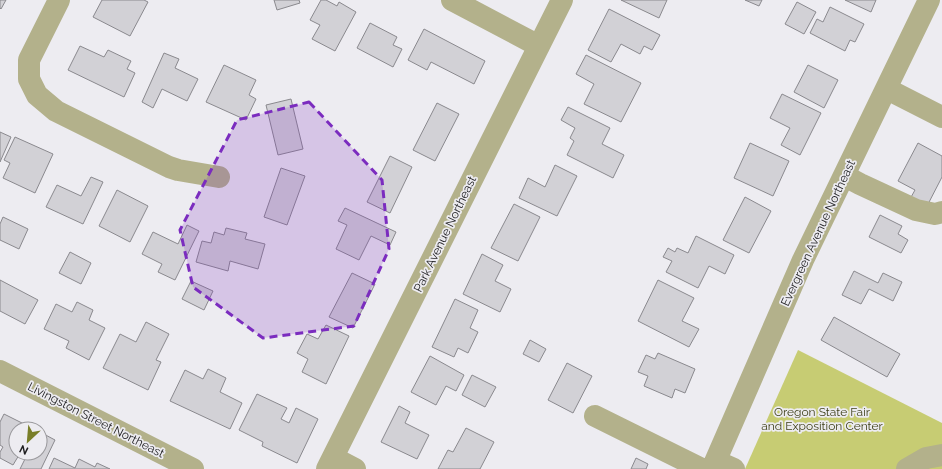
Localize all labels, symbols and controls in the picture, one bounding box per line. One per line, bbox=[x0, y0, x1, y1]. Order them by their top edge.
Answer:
street label: Evergreen Avenue Northeast bbox=[778, 158, 858, 308]
street label: Park Avenue Northeast bbox=[411, 174, 479, 294]
street label: Livingston Street Northeast bbox=[25, 379, 167, 461]
park label: Oregon State Fair and Exposition Center bbox=[761, 405, 884, 433]
north arrow bbox=[8, 421, 48, 461]

